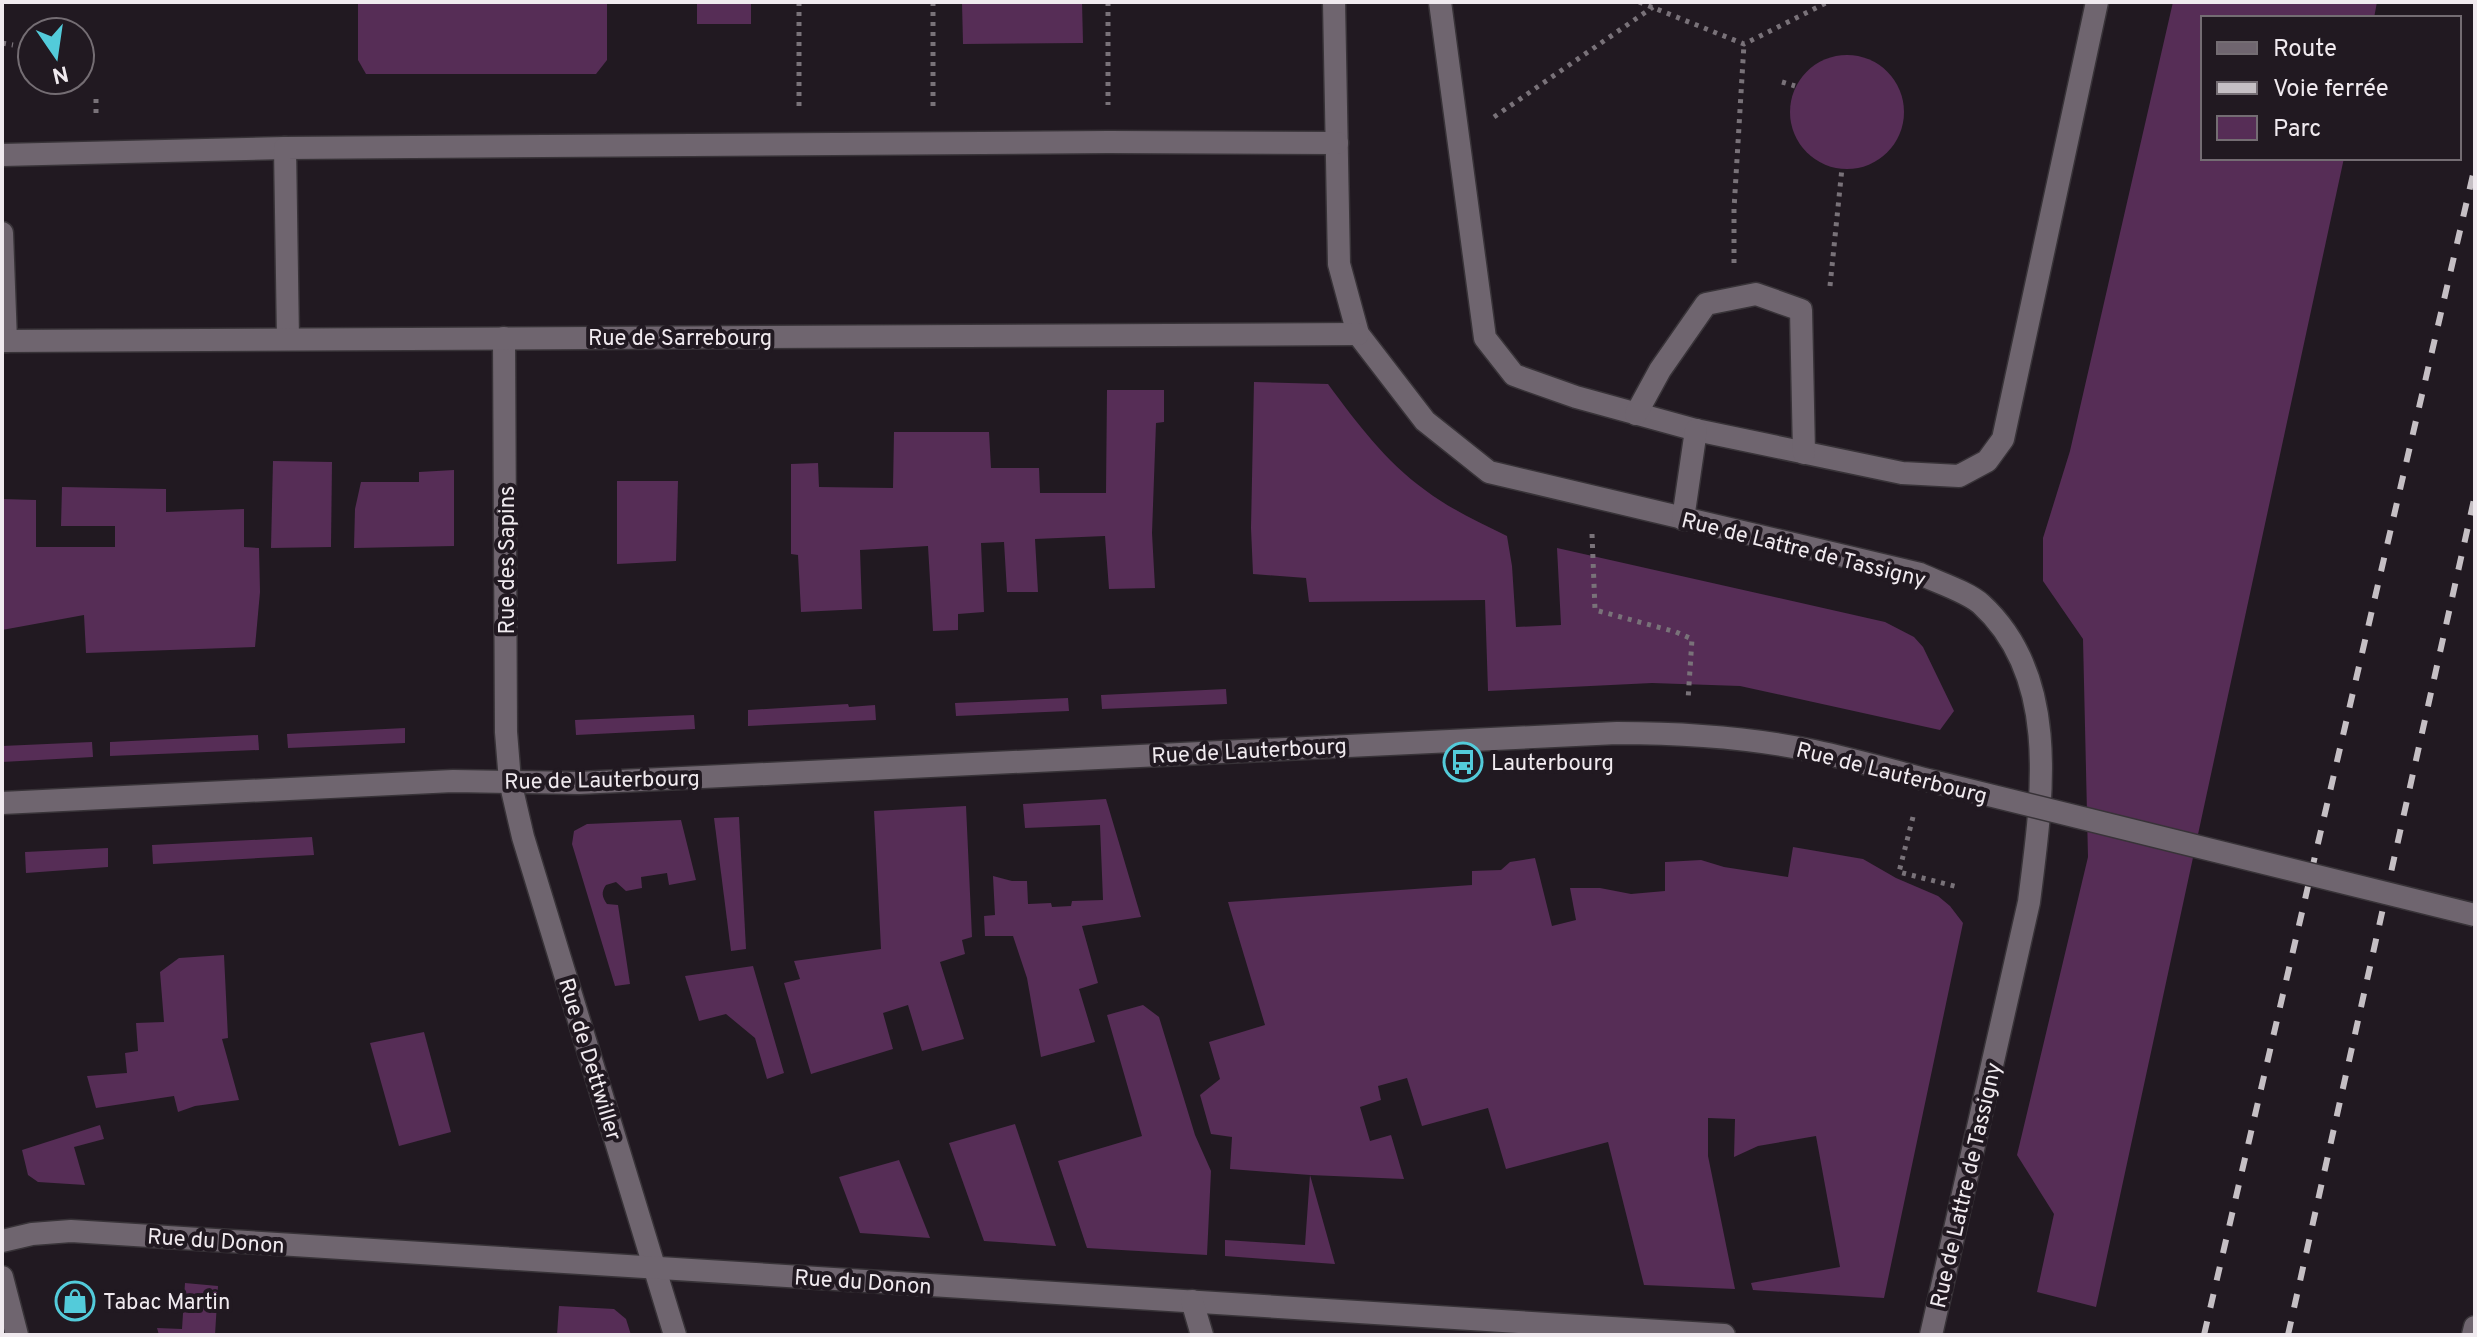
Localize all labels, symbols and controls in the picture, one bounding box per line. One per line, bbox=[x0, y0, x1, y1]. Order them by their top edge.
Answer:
north arrow bbox=[16, 16, 96, 96]
legend bbox=[2201, 16, 2461, 160]
text: Route bbox=[2273, 35, 2337, 65]
text: N bbox=[49, 58, 71, 88]
text: Voie ferrée bbox=[2273, 75, 2389, 105]
text: Parc bbox=[2273, 115, 2321, 145]
street label: Rue de Sarrebourg bbox=[588, 326, 772, 353]
street label: Rue des Sapins bbox=[495, 486, 522, 634]
street label: Rue de Lattre de Tassigny bbox=[1678, 508, 1929, 595]
street label: Rue de Lauterbourg bbox=[1151, 734, 1348, 771]
street label: Rue de Lauterbourg bbox=[1793, 738, 1990, 811]
bus stop icon: Lauterbourg bbox=[1442, 741, 1484, 783]
place label: Lauterbourg bbox=[1491, 751, 1614, 778]
street label: Rue de Lauterbourg bbox=[504, 766, 700, 797]
street label: Rue de Dettwiller bbox=[551, 975, 626, 1145]
street label: Rue de Lattre de Tassigny bbox=[1926, 1060, 2009, 1311]
street label: Rue du Donon bbox=[146, 1224, 285, 1261]
street label: Rue du Donon bbox=[793, 1265, 932, 1302]
shop icon: Tabac Martin bbox=[54, 1280, 96, 1322]
place label: Tabac Martin bbox=[103, 1290, 230, 1317]

